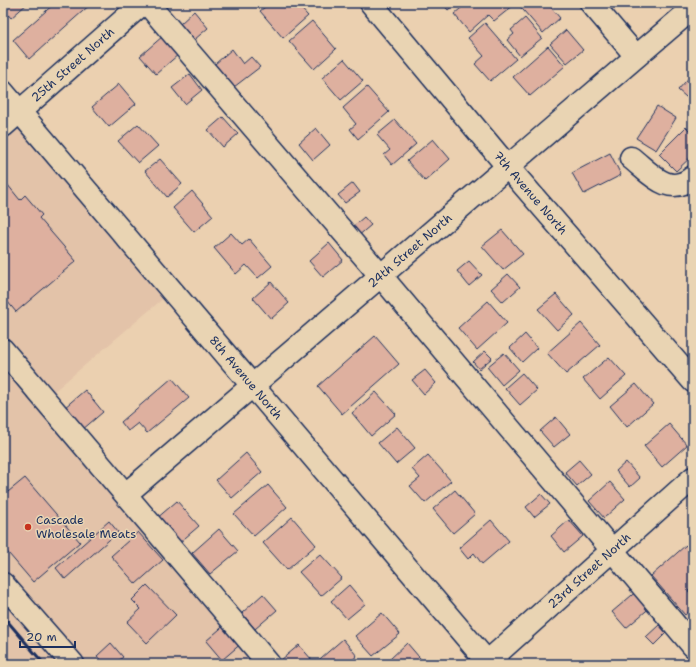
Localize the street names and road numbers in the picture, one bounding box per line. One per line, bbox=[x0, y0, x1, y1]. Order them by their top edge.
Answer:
street label: 25th Street North bbox=[28, 24, 118, 106]
street label: 7th Avenue North bbox=[490, 148, 571, 238]
street label: 24th Street North bbox=[364, 210, 455, 291]
street label: 8th Avenue North bbox=[206, 332, 286, 423]
street label: 23rd Street North bbox=[544, 529, 634, 612]

